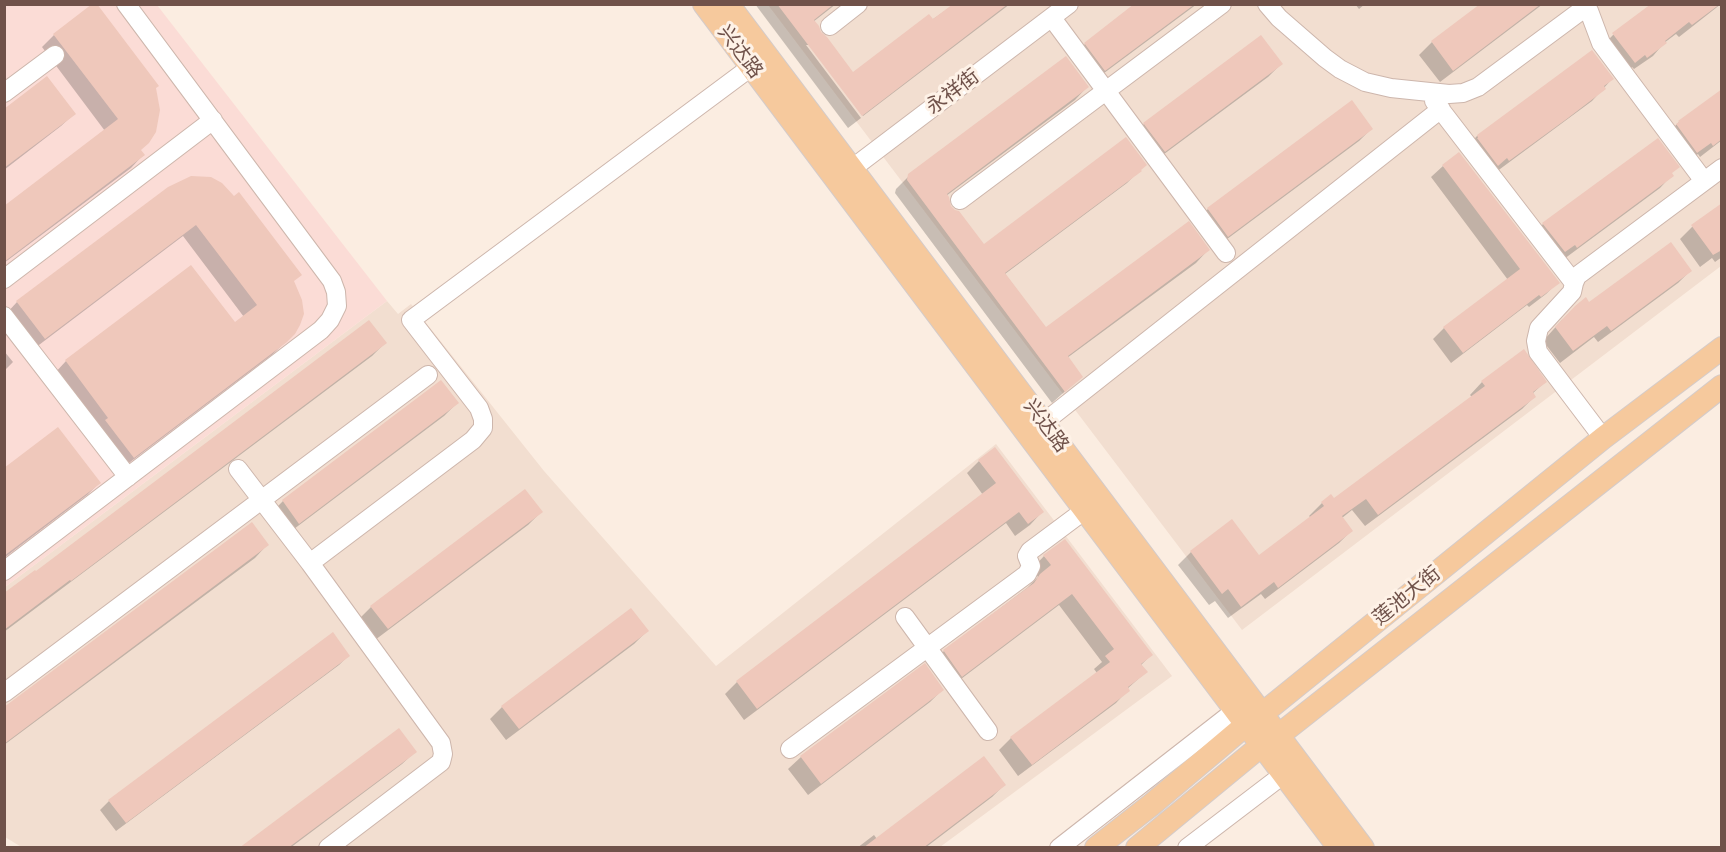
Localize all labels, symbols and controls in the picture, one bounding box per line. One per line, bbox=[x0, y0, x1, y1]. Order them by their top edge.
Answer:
street label: 兴达路 bbox=[712, 21, 768, 83]
street label: 永祥街 bbox=[922, 64, 984, 120]
street label: 兴达路 bbox=[1018, 395, 1074, 457]
street label: 莲池大街 bbox=[1368, 562, 1446, 630]

